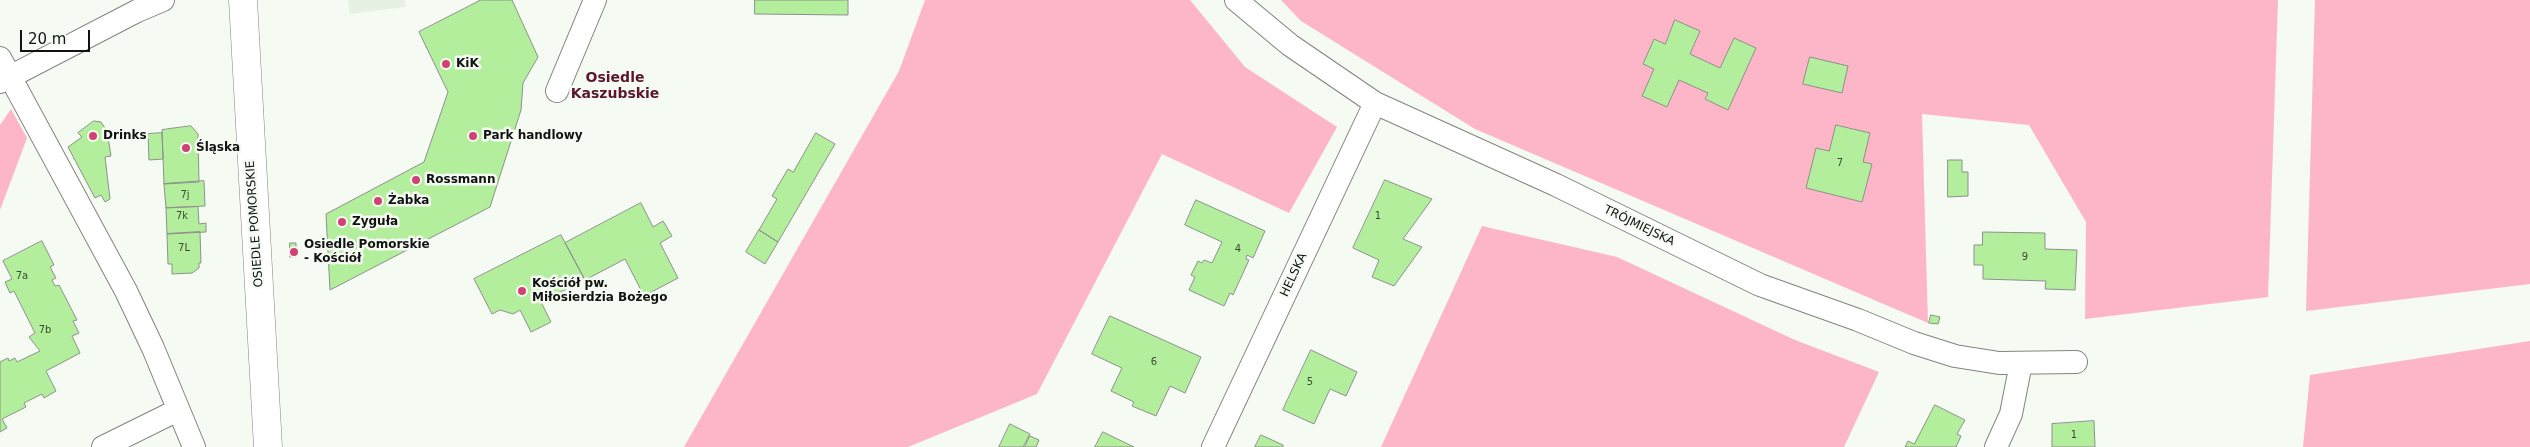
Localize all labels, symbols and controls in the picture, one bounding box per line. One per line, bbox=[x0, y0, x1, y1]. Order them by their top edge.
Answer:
scale bar bbox=[22, 20, 92, 52]
text: 20 m bbox=[28, 30, 66, 48]
place label: KiK bbox=[456, 57, 479, 71]
marker: KiK bbox=[440, 58, 452, 70]
district label: Osiedle Kaszubskie bbox=[571, 70, 659, 102]
place label: Drinks bbox=[103, 129, 147, 143]
place label: Park handlowy bbox=[483, 129, 583, 143]
marker: Drinks bbox=[87, 130, 99, 142]
marker: Park handlowy bbox=[467, 130, 479, 142]
place label: Śląska bbox=[196, 141, 240, 155]
marker: Śląska bbox=[180, 142, 192, 154]
house number: 7 bbox=[1837, 157, 1843, 169]
street label: OSIEDLE POMORSKIE bbox=[243, 160, 267, 288]
place label: Rossmann bbox=[426, 173, 495, 187]
marker: Rossmann bbox=[410, 174, 422, 186]
house number: 7j bbox=[180, 189, 190, 201]
place label: Żabka bbox=[388, 194, 429, 208]
marker: Żabka bbox=[372, 195, 384, 207]
street label: TRÓJMIEJSKA bbox=[1601, 203, 1677, 249]
house number: 7k bbox=[176, 210, 188, 222]
house number: 1 bbox=[1375, 210, 1381, 222]
place label: Zyguła bbox=[352, 215, 398, 229]
marker: Zyguła bbox=[336, 216, 348, 228]
place label: Osiedle Pomorskie - Kościół bbox=[304, 238, 430, 266]
house number: 7L bbox=[178, 242, 190, 254]
house number: 4 bbox=[1235, 243, 1241, 255]
marker: Osiedle Pomorskie - Kościół bbox=[288, 246, 300, 258]
street label: HELSKA bbox=[1278, 251, 1310, 299]
house number: 9 bbox=[2022, 251, 2028, 263]
house number: 7a bbox=[16, 270, 28, 282]
place label: Kościół pw. Miłosierdzia Bożego bbox=[532, 277, 667, 305]
marker: Kościół pw. Miłosierdzia Bożego bbox=[516, 285, 528, 297]
house number: 7b bbox=[39, 324, 51, 336]
house number: 6 bbox=[1151, 356, 1157, 368]
house number: 5 bbox=[1307, 376, 1313, 388]
house number: 1 bbox=[2071, 429, 2077, 441]

